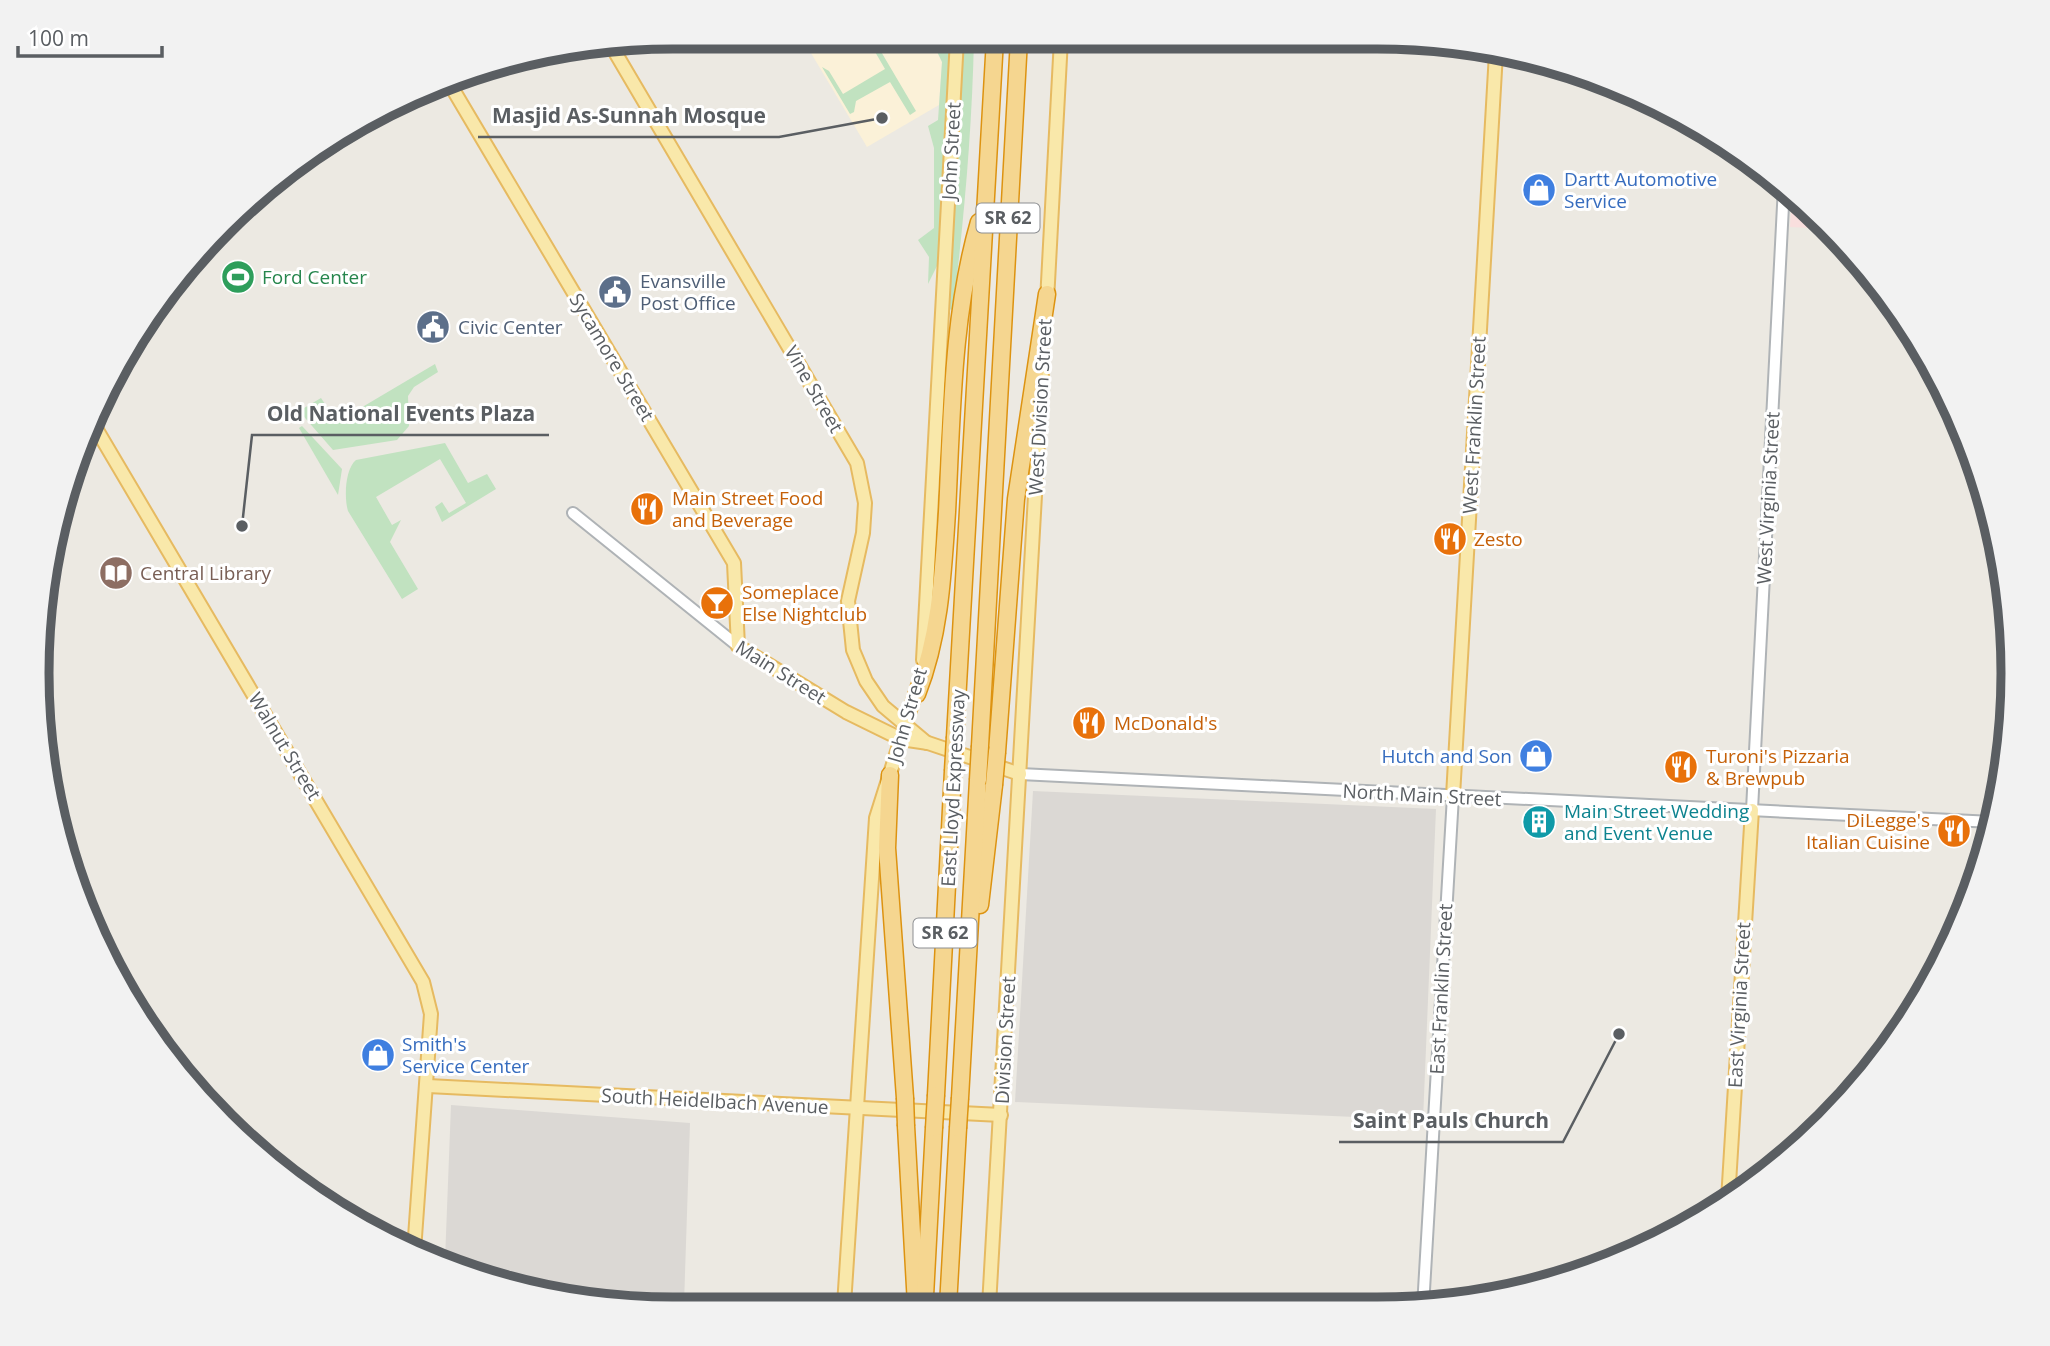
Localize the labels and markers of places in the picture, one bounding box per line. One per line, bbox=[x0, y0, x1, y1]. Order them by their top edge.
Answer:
callout: Masjid As-Sunnah Mosque bbox=[478, 95, 779, 137]
place label: Dartt Automotive Service bbox=[1564, 166, 1717, 214]
shop icon: Dartt Automotive Service bbox=[1520, 171, 1558, 209]
sports icon: Ford Center bbox=[219, 258, 257, 296]
place label: Ford Center bbox=[262, 264, 367, 290]
place label: Evansville Post Office bbox=[640, 268, 736, 316]
public building icon: Evansville Post Office bbox=[596, 273, 634, 311]
public building icon: Civic Center bbox=[414, 308, 452, 346]
place label: Civic Center bbox=[458, 314, 563, 340]
callout: Old National Events Plaza bbox=[252, 393, 549, 435]
place label: Main Street Food and Beverage bbox=[672, 485, 823, 533]
restaurant icon: Main Street Food and Beverage bbox=[628, 490, 666, 528]
restaurant icon: Zesto bbox=[1431, 520, 1469, 558]
place label: Zesto bbox=[1474, 526, 1523, 552]
library icon: Central Library bbox=[97, 554, 135, 592]
place label: Central Library bbox=[140, 560, 272, 586]
place label: Someplace Else Nightclub bbox=[742, 579, 867, 627]
bar icon: Someplace Else Nightclub bbox=[698, 584, 736, 622]
restaurant icon: McDonald's bbox=[1070, 704, 1108, 742]
place label: McDonald's bbox=[1114, 710, 1217, 736]
shop icon: Hutch and Son bbox=[1517, 737, 1555, 775]
place label: Hutch and Son bbox=[1382, 743, 1512, 769]
place label: Turoni's Pizzaria & Brewpub bbox=[1706, 743, 1850, 791]
restaurant icon: Turoni's Pizzaria & Brewpub bbox=[1662, 748, 1700, 786]
place label: Main Street Wedding and Event Venue bbox=[1564, 798, 1749, 846]
building icon: Main Street Wedding and Event Venue bbox=[1520, 803, 1558, 841]
place label: DiLegge's Italian Cuisine bbox=[1806, 807, 1930, 855]
restaurant icon: DiLegge's Italian Cuisine bbox=[1935, 812, 1973, 850]
place label: Smith's Service Center bbox=[402, 1031, 530, 1079]
shop icon: Smith's Service Center bbox=[359, 1036, 397, 1074]
callout: Saint Pauls Church bbox=[1339, 1100, 1563, 1142]

